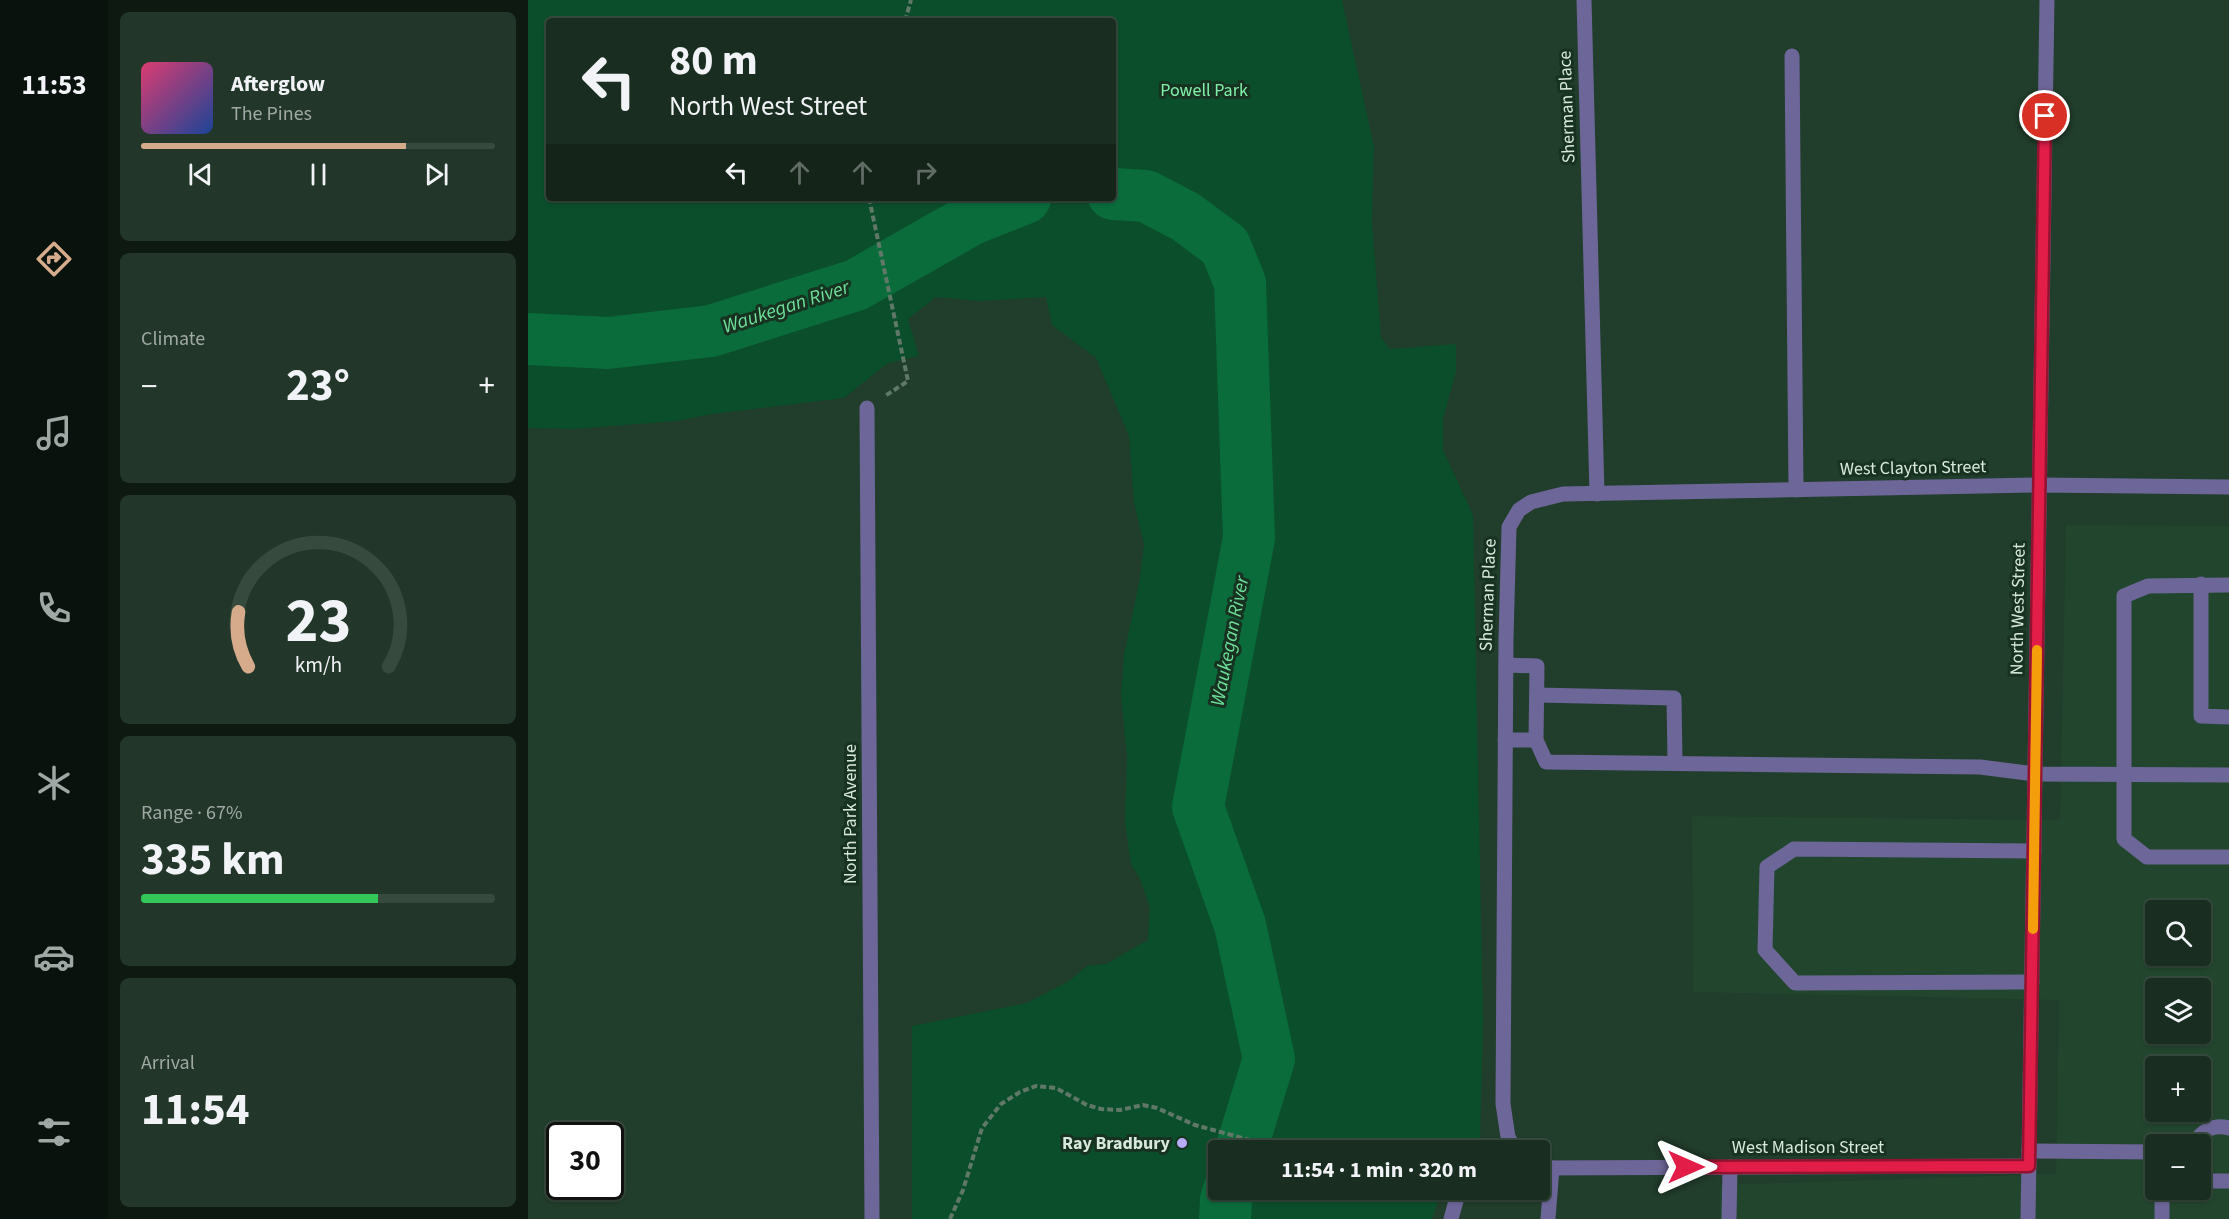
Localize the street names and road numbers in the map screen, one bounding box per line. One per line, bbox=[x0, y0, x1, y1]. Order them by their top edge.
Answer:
street label: Sherman Place bbox=[1553, 50, 1581, 164]
street label: West Clayton Street bbox=[1840, 454, 1986, 482]
street label: Sherman Place bbox=[1474, 538, 1502, 652]
street label: North West Street bbox=[2004, 543, 2032, 675]
street label: North Park Avenue bbox=[838, 744, 863, 884]
street label: West Madison Street bbox=[1732, 1135, 1884, 1160]

